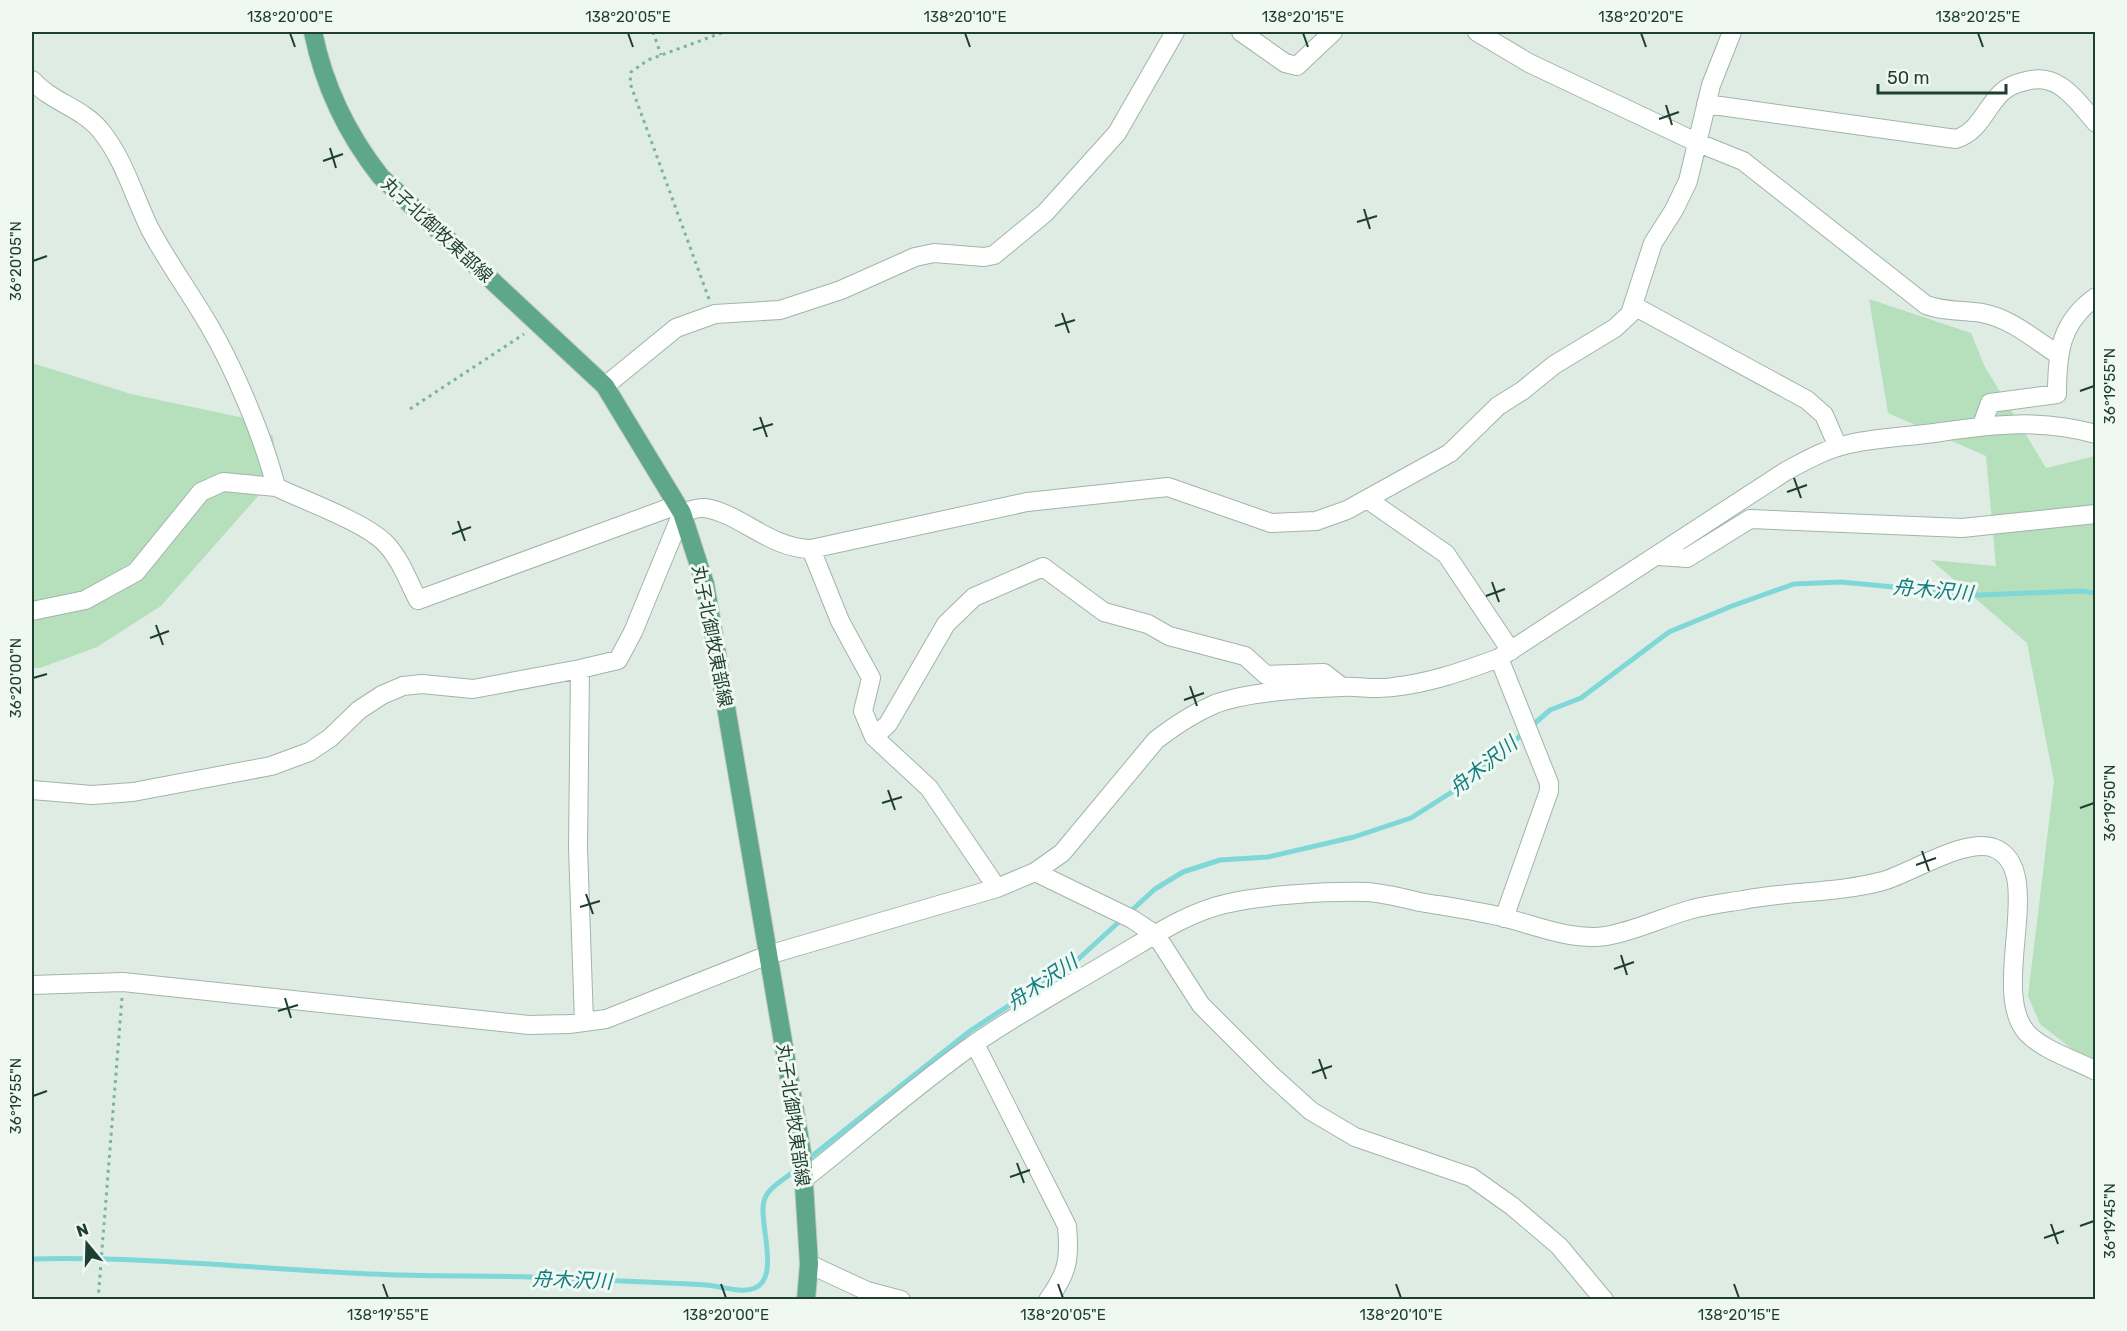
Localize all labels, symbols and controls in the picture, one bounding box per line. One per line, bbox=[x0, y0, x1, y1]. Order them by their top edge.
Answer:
text: 138°20'00"E bbox=[247, 8, 333, 26]
text: 138°20'05"E bbox=[585, 8, 671, 26]
text: 138°20'10"E bbox=[923, 8, 1007, 26]
text: 138°20'15"E bbox=[1262, 8, 1344, 26]
text: 138°20'20"E bbox=[1598, 8, 1684, 26]
text: 138°20'25"E bbox=[1936, 8, 2020, 26]
scale bar bbox=[1878, 57, 2006, 95]
text: 50 m bbox=[1887, 67, 1930, 89]
street label: 丸子北御牧東部線 bbox=[377, 173, 497, 287]
text: 36°20'05"N bbox=[7, 221, 25, 301]
text: 36°19'55"N bbox=[2101, 348, 2119, 424]
street label: 丸子北御牧東部線 bbox=[687, 563, 737, 709]
water label: 舟木沢川 bbox=[1892, 575, 1976, 606]
text: 36°20'00"N bbox=[7, 638, 25, 718]
water label: 舟木沢川 bbox=[1444, 730, 1523, 800]
text: 36°19'50"N bbox=[2101, 765, 2119, 841]
water label: 舟木沢川 bbox=[1002, 949, 1084, 1014]
street label: 丸子北御牧東部線 bbox=[772, 1042, 814, 1188]
text: 36°19'55"N bbox=[7, 1058, 25, 1134]
text: 36°19'45"N bbox=[2101, 1183, 2119, 1259]
north arrow bbox=[57, 1214, 117, 1274]
text: N bbox=[74, 1219, 91, 1241]
water label: 舟木沢川 bbox=[532, 1267, 614, 1293]
text: 138°19'55"E bbox=[347, 1306, 429, 1324]
text: 138°20'00"E bbox=[683, 1306, 769, 1324]
text: 138°20'05"E bbox=[1020, 1306, 1106, 1324]
text: 138°20'10"E bbox=[1359, 1306, 1443, 1324]
text: 138°20'15"E bbox=[1698, 1306, 1780, 1324]

